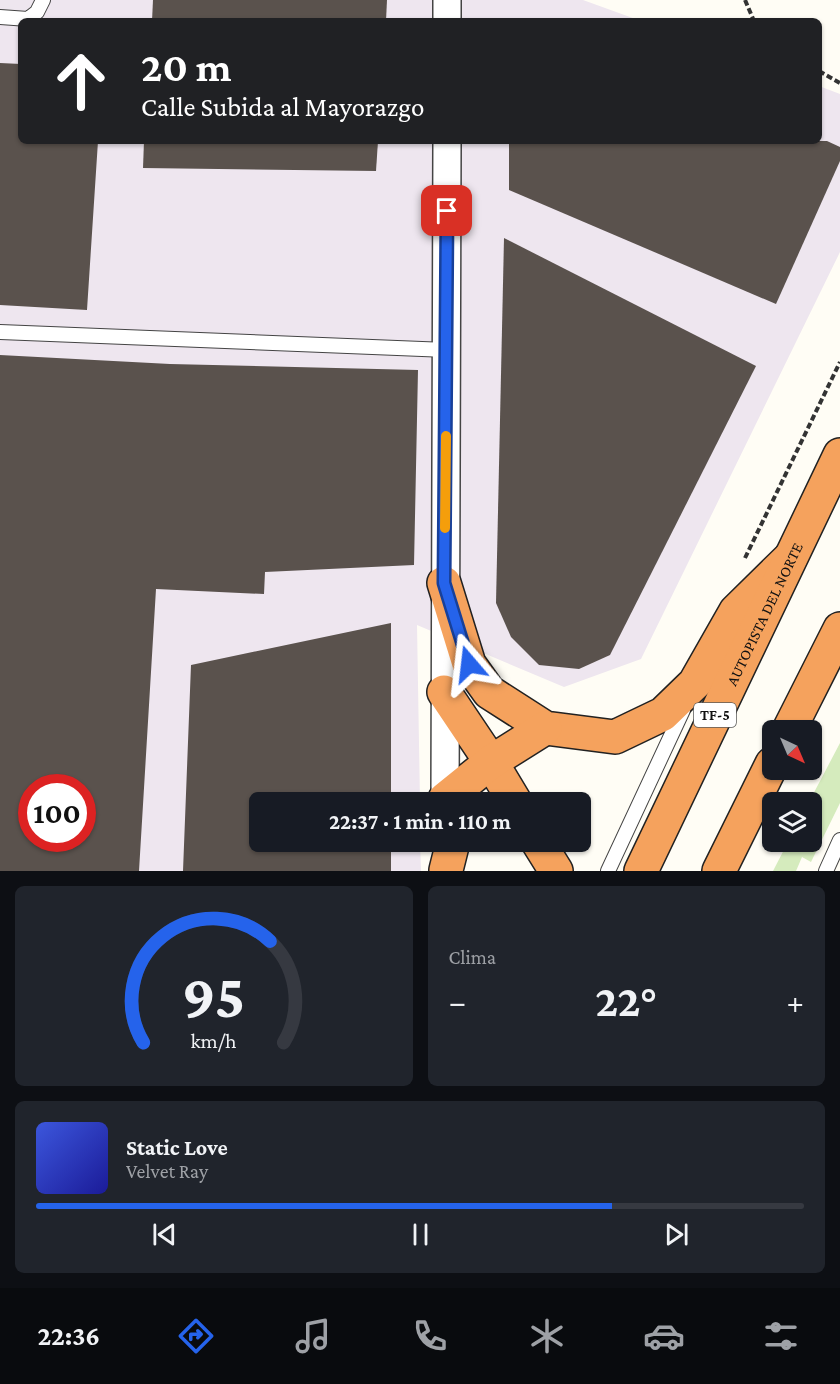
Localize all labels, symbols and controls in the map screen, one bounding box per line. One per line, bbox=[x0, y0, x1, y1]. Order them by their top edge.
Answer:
icon: ahead bbox=[42, 42, 120, 120]
text: 20 m bbox=[141, 43, 232, 90]
text: Calle Subida al Mayorazgo bbox=[141, 92, 424, 122]
pin bbox=[421, 185, 472, 236]
icon: arrive bbox=[430, 194, 463, 227]
street label: AUTOPISTA DEL NORTE bbox=[723, 539, 806, 688]
position arrow bbox=[437, 632, 501, 696]
road number: TF-5 bbox=[694, 703, 736, 727]
north arrow bbox=[762, 720, 822, 780]
map controls bbox=[762, 720, 822, 852]
speed limit sign: 100 bbox=[18, 774, 96, 852]
button: layers bbox=[762, 792, 822, 852]
text: 22:37 · 1 min · 110 m bbox=[329, 809, 511, 834]
text: Clima bbox=[449, 946, 496, 968]
text: 95 bbox=[182, 961, 246, 1030]
text: 22° bbox=[595, 976, 657, 1026]
text: − bbox=[449, 983, 466, 1020]
text: + bbox=[787, 983, 804, 1020]
text: km/h bbox=[191, 1029, 237, 1053]
text: Static Love bbox=[126, 1135, 228, 1160]
text: Velvet Ray bbox=[126, 1160, 208, 1182]
icon: previous bbox=[148, 1218, 181, 1251]
icon: pause bbox=[404, 1218, 437, 1251]
icon: next bbox=[660, 1218, 693, 1251]
icon: directions bbox=[175, 1315, 217, 1357]
icon: music bbox=[292, 1315, 334, 1357]
icon: phone bbox=[409, 1315, 451, 1357]
icon: climate bbox=[526, 1315, 568, 1357]
icon: car bbox=[643, 1315, 685, 1357]
icon: filters bbox=[760, 1315, 802, 1357]
text: 22:36 bbox=[38, 1321, 100, 1351]

